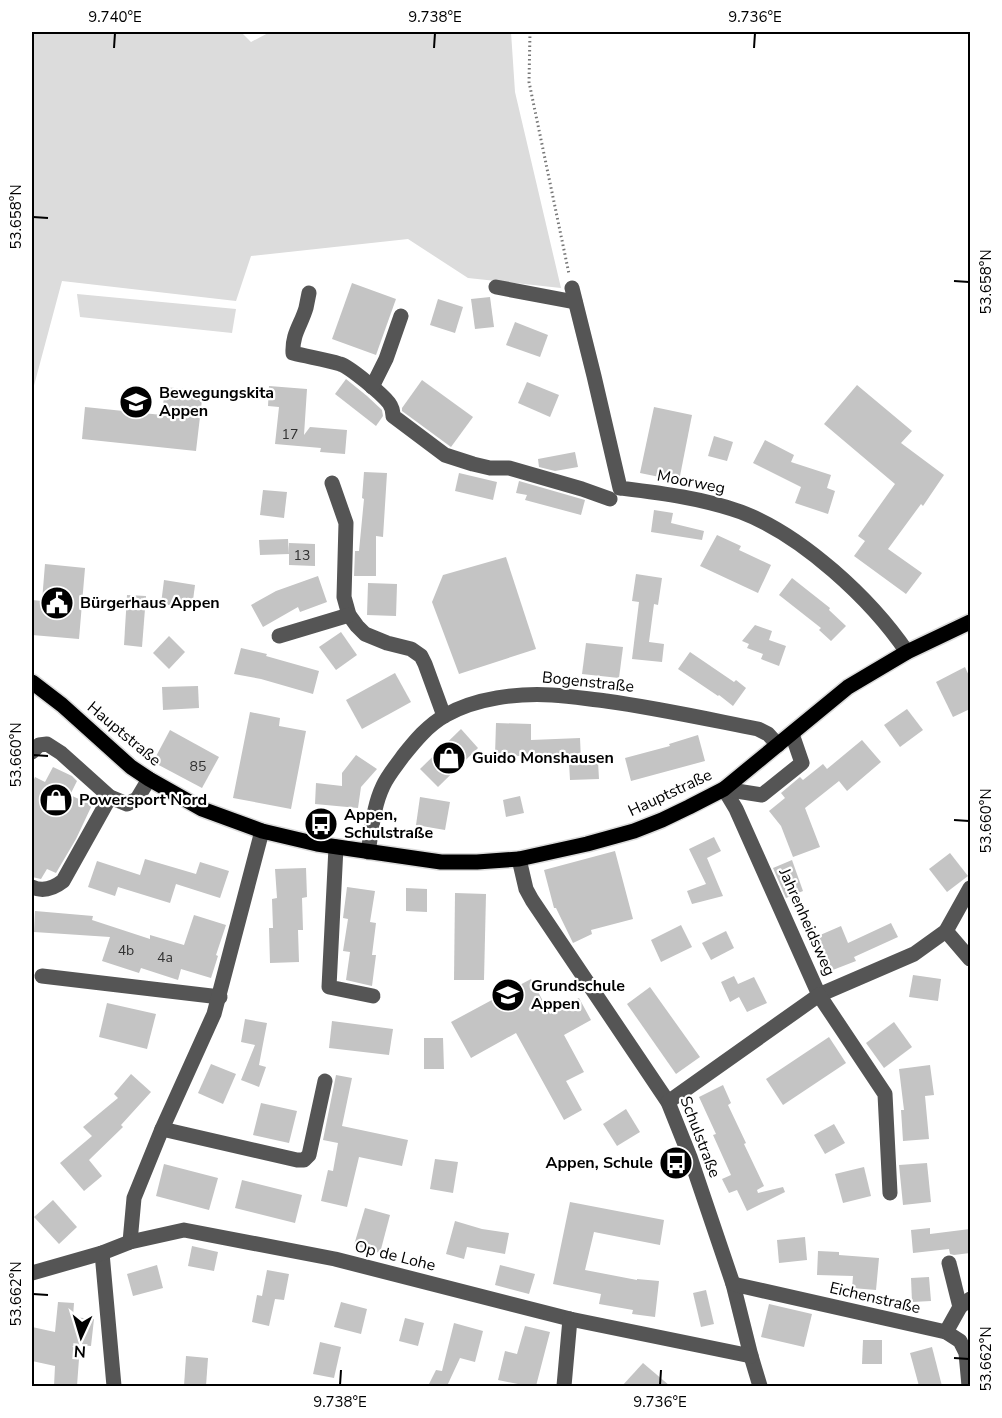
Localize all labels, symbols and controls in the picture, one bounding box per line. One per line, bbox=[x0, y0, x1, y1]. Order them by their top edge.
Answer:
text: 9.740°E bbox=[88, 7, 142, 27]
text: 9.738°E bbox=[408, 7, 462, 27]
text: 9.736°E bbox=[728, 7, 782, 27]
text: 53.658°N bbox=[6, 184, 26, 250]
text: 53.658°N bbox=[976, 249, 996, 315]
place label: Bewegungskita Appen bbox=[159, 382, 274, 422]
school or university icon: Bewegungskita Appen bbox=[118, 384, 154, 420]
house number: 17 bbox=[282, 425, 298, 444]
street label: Moorweg bbox=[655, 465, 727, 499]
house number: 13 bbox=[294, 546, 310, 565]
public building icon: Bürgerhaus Appen bbox=[39, 585, 75, 621]
place label: Bürgerhaus Appen bbox=[80, 592, 220, 614]
street label: Bogenstraße bbox=[541, 666, 635, 698]
street label: Hauptstraße bbox=[82, 697, 166, 771]
text: 53.660°N bbox=[6, 722, 26, 788]
shop icon: Guido Monshausen bbox=[431, 740, 467, 776]
place label: Guido Monshausen bbox=[472, 747, 614, 769]
house number: 85 bbox=[190, 757, 206, 776]
street label: Hauptstraße bbox=[624, 764, 716, 822]
shop icon: Powersport Nord bbox=[38, 782, 74, 818]
text: 53.660°N bbox=[976, 788, 996, 854]
place label: Powersport Nord bbox=[79, 789, 207, 811]
place label: Appen, Schulstraße bbox=[344, 804, 434, 844]
bus stop icon: Appen, Schulstraße bbox=[303, 806, 339, 842]
street label: Jahrenheidsweg bbox=[773, 864, 841, 979]
house number: 4b bbox=[118, 941, 134, 960]
house number: 4a bbox=[157, 948, 173, 967]
place label: Grundschule Appen bbox=[531, 975, 625, 1015]
school or university icon: Grundschule Appen bbox=[490, 977, 526, 1013]
street label: Schulstraße bbox=[674, 1093, 726, 1181]
bus stop icon: Appen, Schule bbox=[658, 1145, 694, 1181]
place label: Appen, Schule bbox=[546, 1152, 653, 1174]
street label: Op de Lohe bbox=[352, 1235, 438, 1277]
text: 53.662°N bbox=[6, 1261, 26, 1327]
street label: Eichenstraße bbox=[827, 1277, 923, 1319]
north arrow bbox=[51, 1307, 111, 1367]
text: 53.662°N bbox=[976, 1326, 996, 1392]
text: N bbox=[73, 1340, 87, 1362]
text: 9.738°E bbox=[313, 1392, 367, 1412]
text: 9.736°E bbox=[633, 1392, 687, 1412]

